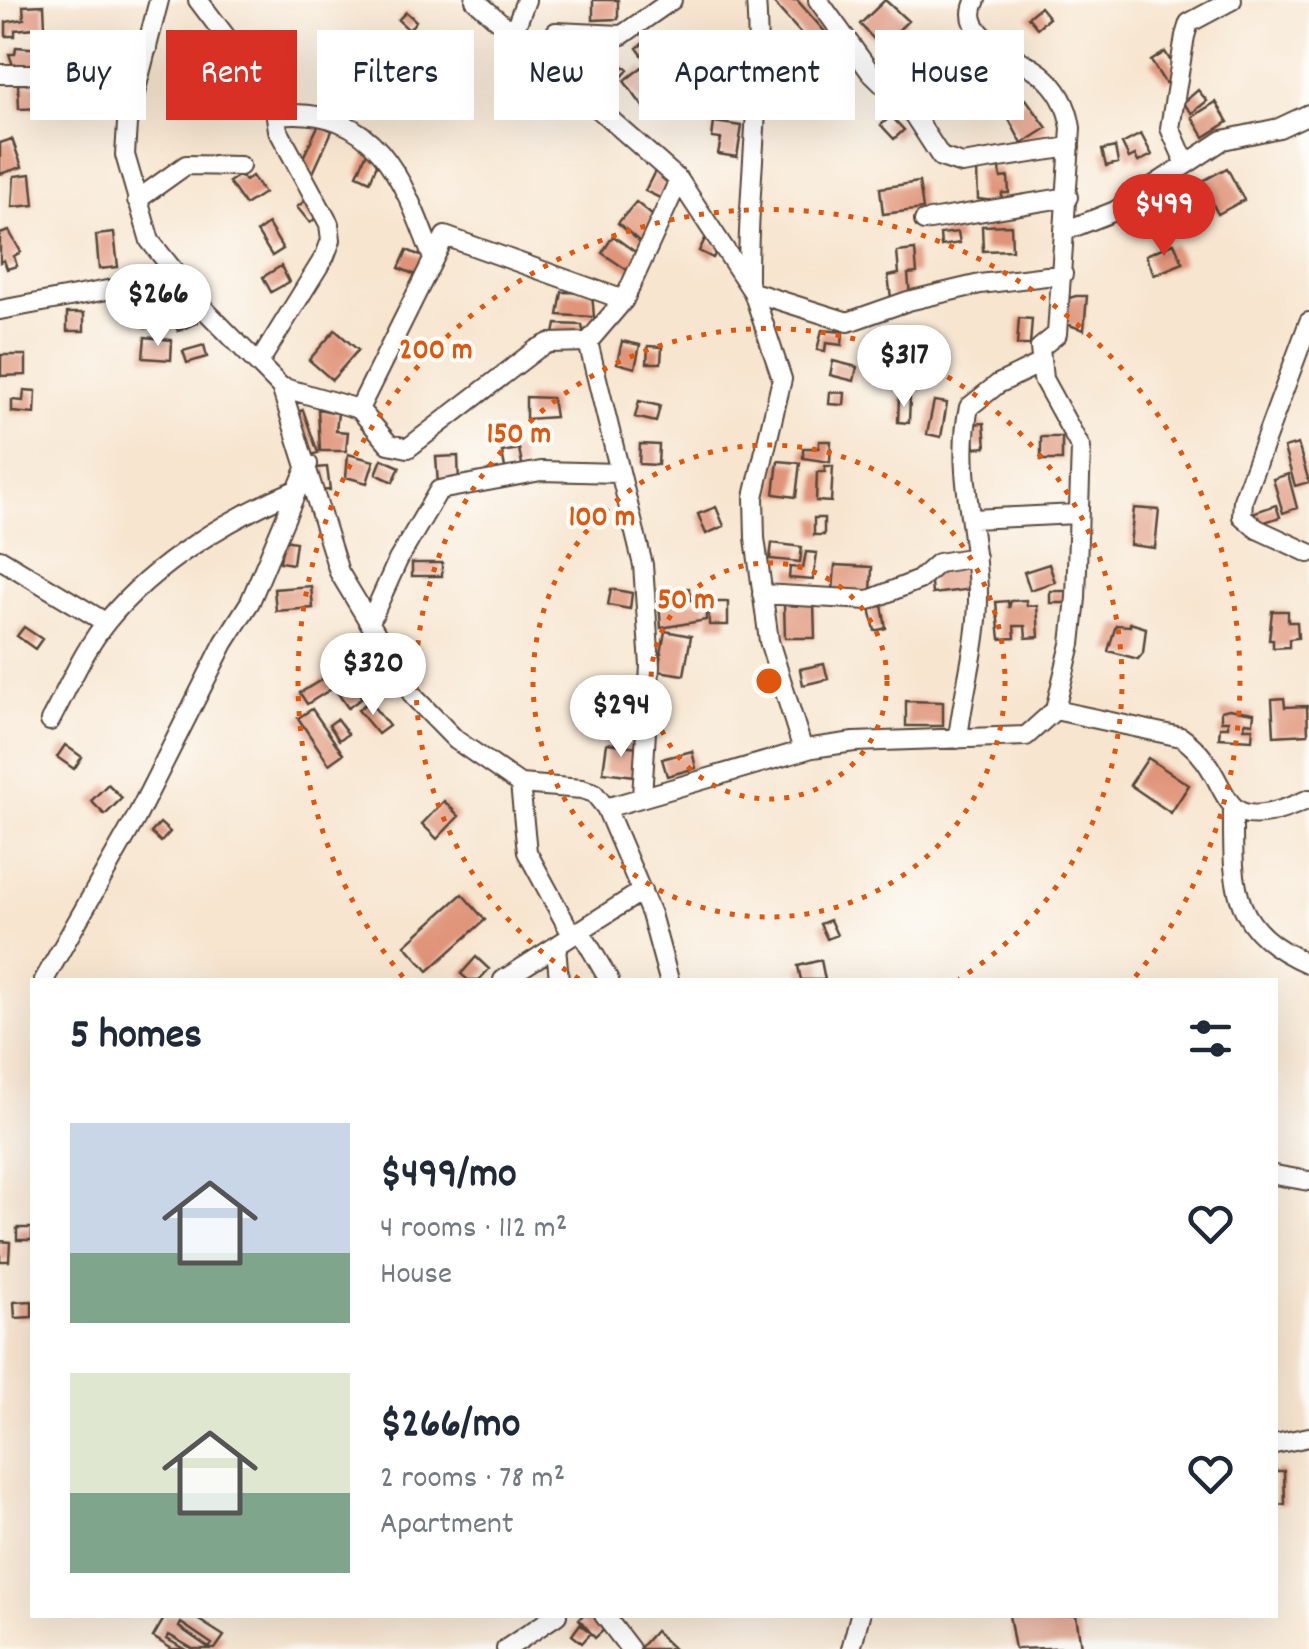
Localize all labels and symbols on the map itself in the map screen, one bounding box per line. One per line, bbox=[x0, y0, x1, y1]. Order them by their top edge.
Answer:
pin: $499 bbox=[1105, 174, 1223, 259]
pin: $266 bbox=[99, 264, 217, 349]
pin: $317 bbox=[845, 325, 963, 410]
text: 200 m bbox=[399, 331, 473, 374]
text: 150 m bbox=[487, 415, 551, 458]
text: 100 m bbox=[569, 498, 635, 541]
text: 50 m bbox=[657, 581, 715, 624]
pin: $320 bbox=[314, 633, 432, 718]
centre of rings bbox=[751, 663, 787, 699]
pin: $294 bbox=[562, 675, 680, 760]

